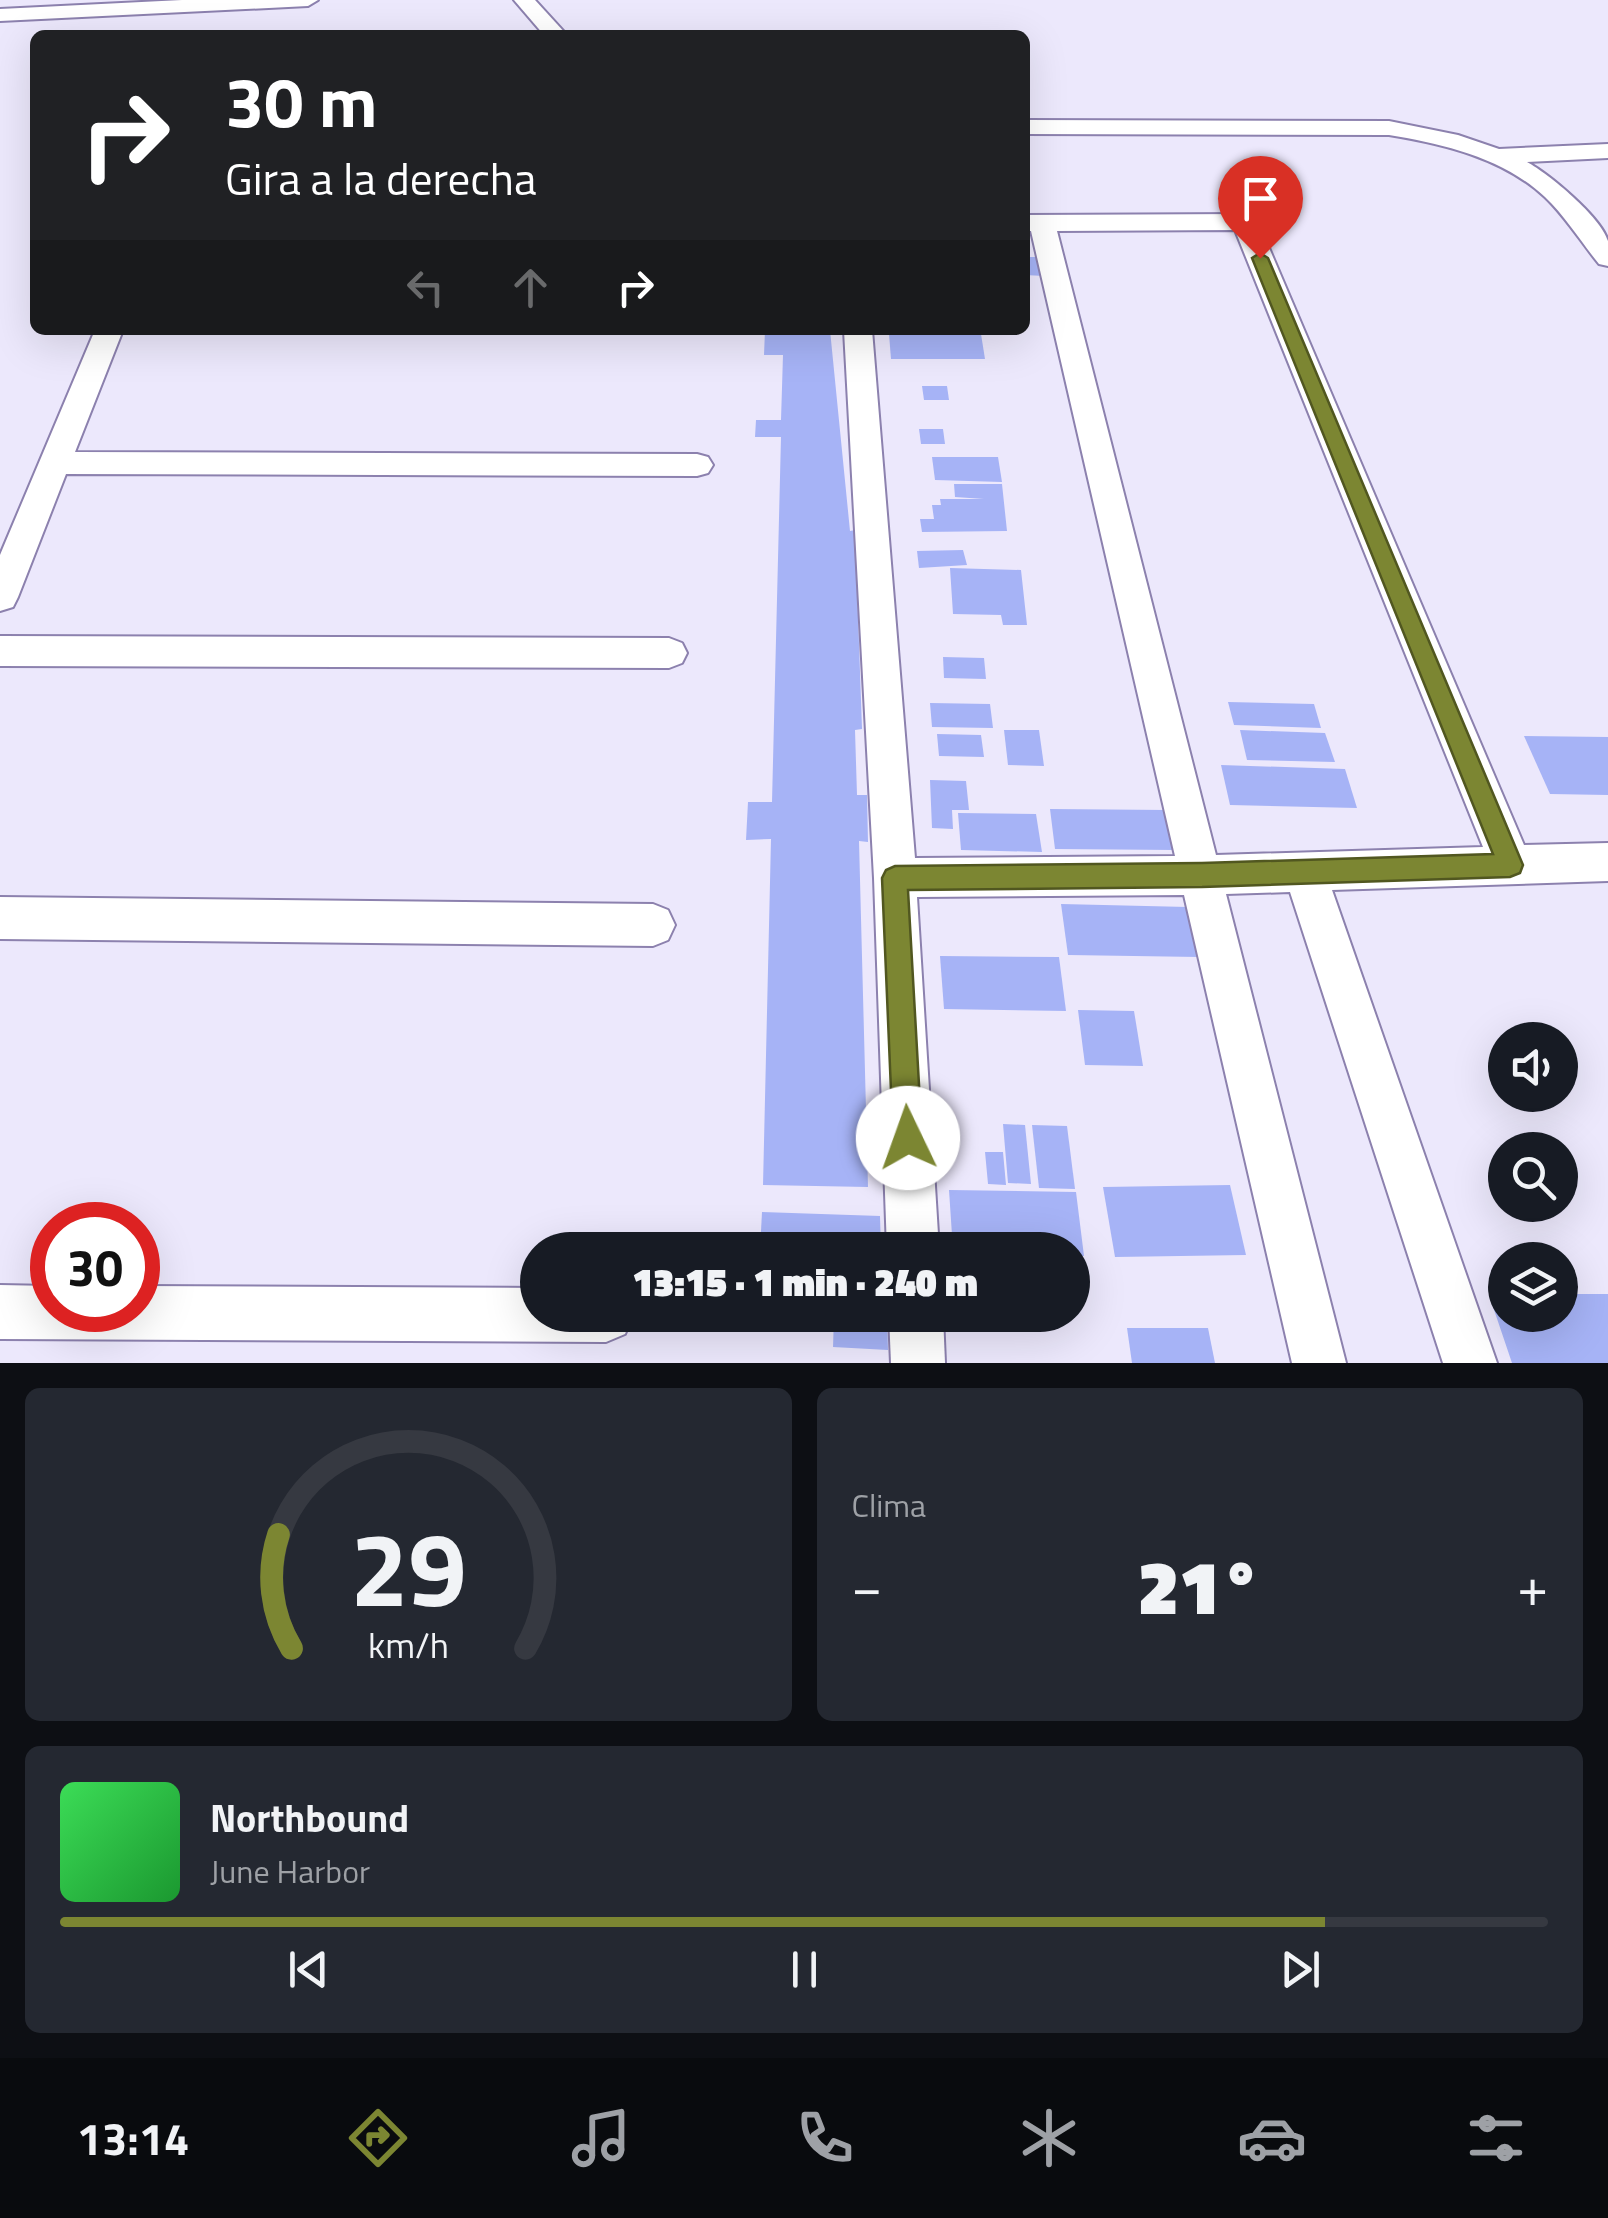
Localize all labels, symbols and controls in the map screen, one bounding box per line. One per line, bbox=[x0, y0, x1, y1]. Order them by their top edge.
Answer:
text: 30 m bbox=[225, 48, 378, 154]
icon: right bbox=[60, 70, 190, 200]
text: Gira a la derecha bbox=[225, 144, 537, 212]
pin bbox=[1218, 156, 1303, 259]
icon: arrive bbox=[1233, 171, 1288, 226]
icon: left bbox=[398, 260, 453, 315]
icon: ahead bbox=[503, 260, 558, 315]
icon: right bbox=[608, 260, 663, 315]
map controls bbox=[1488, 1022, 1578, 1332]
button: sound bbox=[1488, 1022, 1578, 1112]
position arrow bbox=[856, 1086, 960, 1190]
button: search bbox=[1488, 1132, 1578, 1222]
speed limit sign: 30 bbox=[30, 1202, 160, 1332]
button: layers bbox=[1488, 1242, 1578, 1332]
text: 13:15 · 1 min · 240 m bbox=[632, 1253, 978, 1311]
text: Clima bbox=[852, 1481, 926, 1529]
text: 29 bbox=[350, 1488, 466, 1646]
text: 21° bbox=[1138, 1529, 1262, 1643]
text: − bbox=[852, 1544, 882, 1627]
text: + bbox=[1517, 1544, 1548, 1627]
text: km/h bbox=[368, 1617, 449, 1672]
text: Northbound bbox=[210, 1789, 409, 1847]
text: June Harbor bbox=[210, 1847, 370, 1895]
icon: previous bbox=[281, 1942, 336, 1997]
icon: pause bbox=[777, 1942, 832, 1997]
icon: next bbox=[1273, 1942, 1328, 1997]
icon: directions bbox=[343, 2103, 413, 2173]
icon: music bbox=[566, 2103, 636, 2173]
icon: phone bbox=[790, 2103, 860, 2173]
icon: climate bbox=[1014, 2103, 1084, 2173]
icon: car bbox=[1237, 2103, 1307, 2173]
icon: filters bbox=[1461, 2103, 1531, 2173]
text: 13:14 bbox=[77, 2104, 189, 2172]

